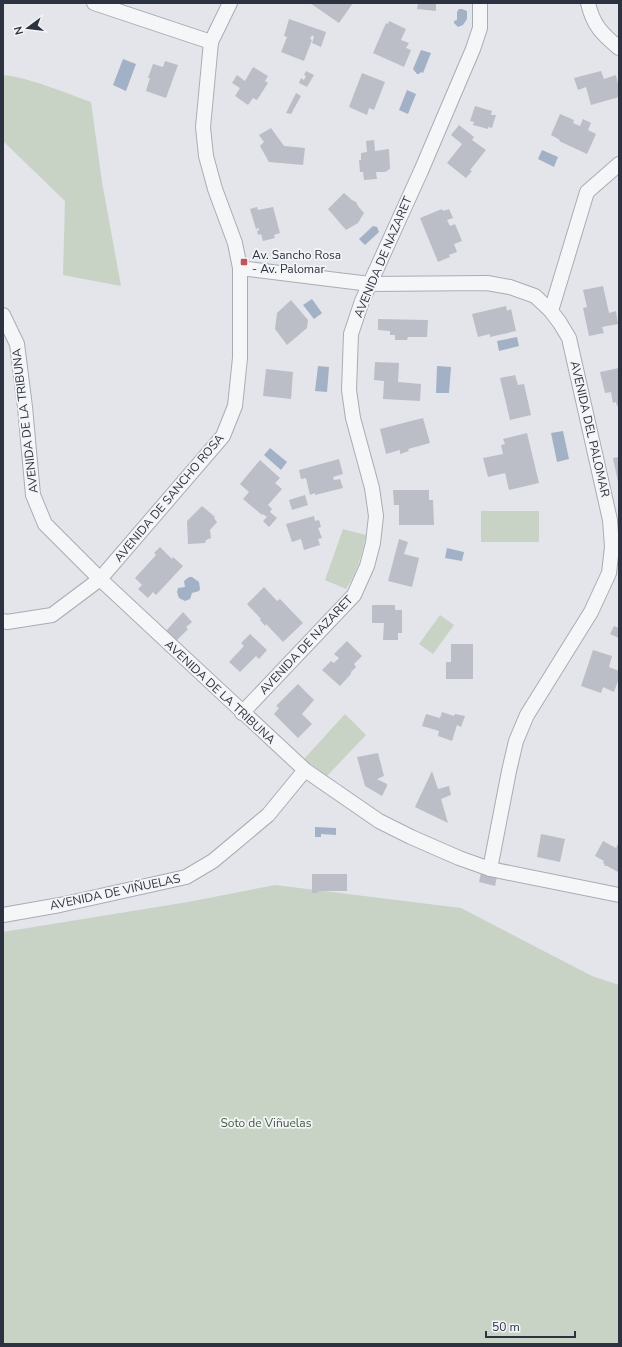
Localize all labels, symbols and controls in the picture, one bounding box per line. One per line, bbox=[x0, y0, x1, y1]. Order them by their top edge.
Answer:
north arrow bbox=[8, 8, 48, 48]
text: N bbox=[11, 25, 27, 36]
street label: AVENIDA DE NAZARET bbox=[350, 193, 416, 320]
place label: Av. Sancho Rosa - Av. Palomar bbox=[252, 247, 341, 277]
marker: Av. Sancho Rosa - Av. Palomar bbox=[239, 257, 249, 267]
street label: AVENIDA DE LA TRIBUNA bbox=[8, 347, 42, 494]
street label: AVENIDA DEL PALOMAR bbox=[567, 359, 613, 499]
street label: AVENIDA DE SANCHO ROSA bbox=[111, 430, 228, 565]
street label: AVENIDA DE NAZARET bbox=[256, 591, 357, 698]
street label: AVENIDA DE LA TRIBUNA bbox=[161, 636, 279, 748]
street label: AVENIDA DE VIÑUELAS bbox=[48, 870, 182, 914]
park label: Soto de Viñuelas bbox=[220, 1115, 312, 1131]
scale bar bbox=[486, 1313, 575, 1339]
text: 50 m bbox=[492, 1319, 520, 1335]

